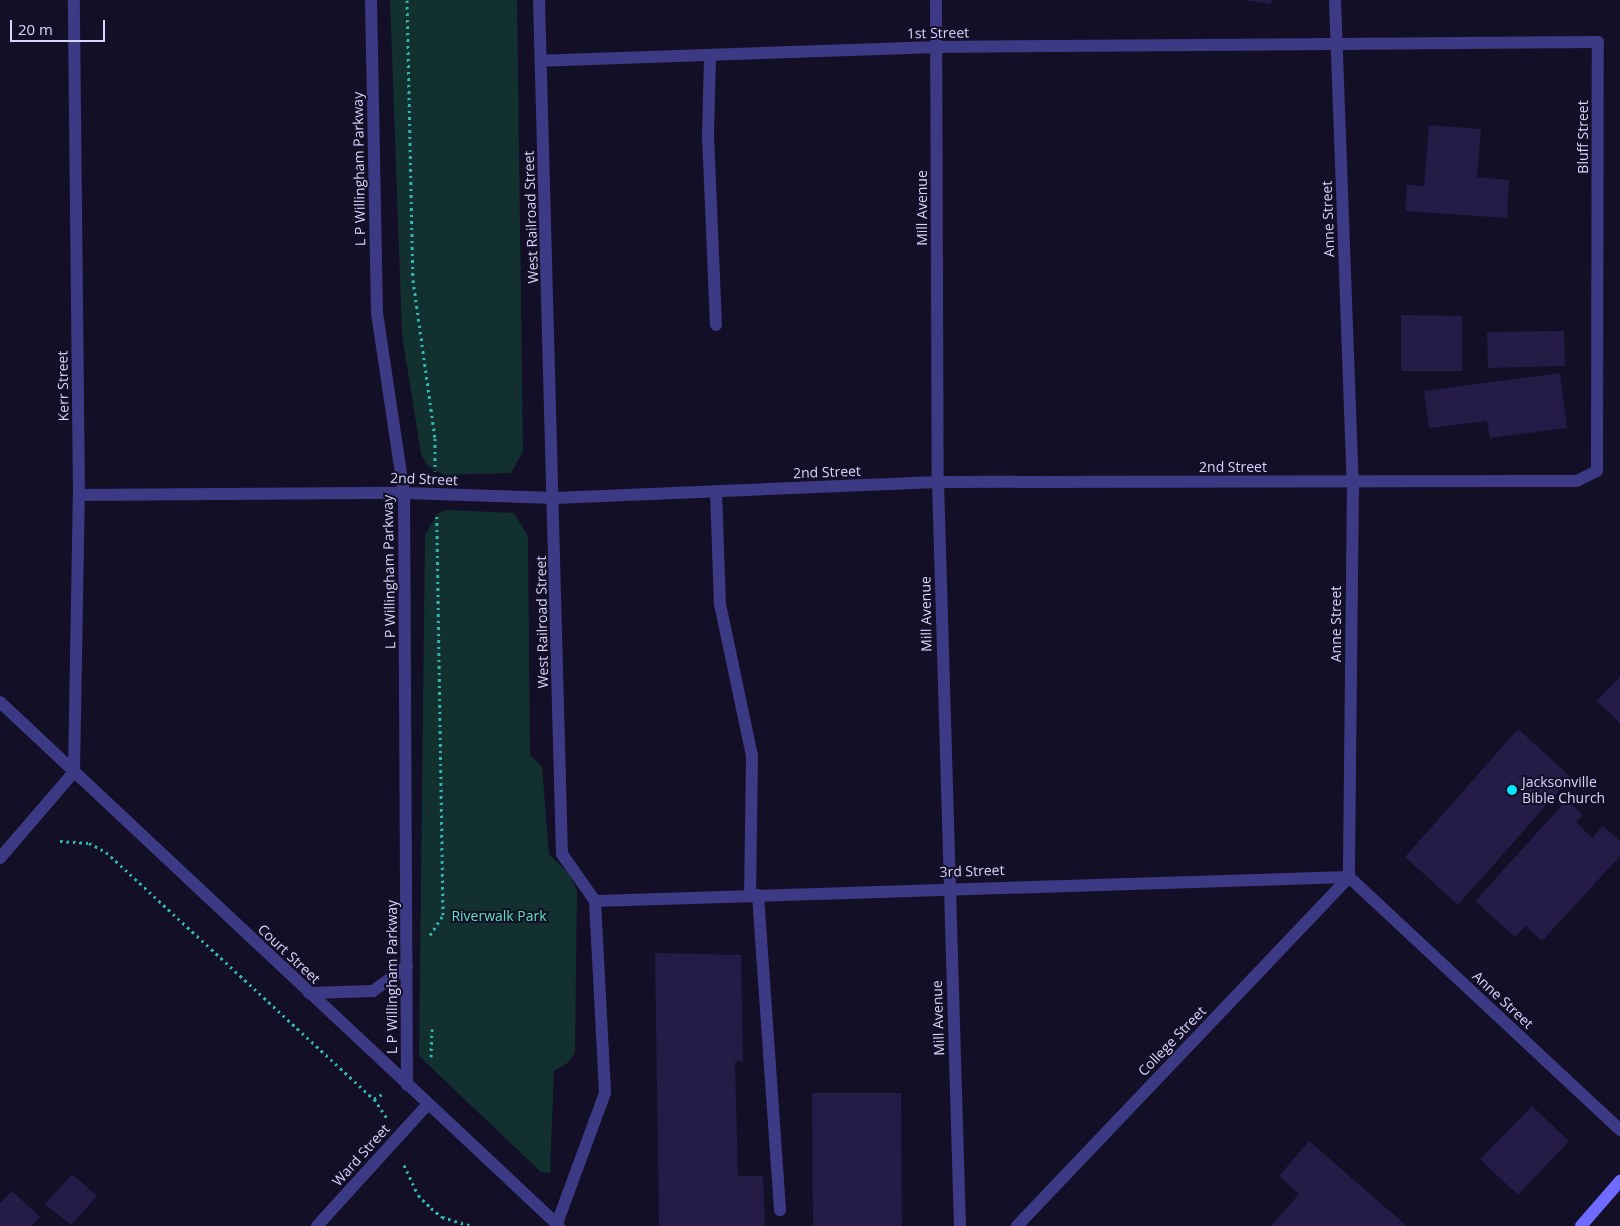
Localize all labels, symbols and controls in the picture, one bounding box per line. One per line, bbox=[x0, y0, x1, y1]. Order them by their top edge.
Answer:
scale bar bbox=[12, 10, 108, 42]
text: 20 m bbox=[18, 19, 53, 39]
street label: 1st Street bbox=[907, 24, 969, 42]
street label: L P Willingham Parkway bbox=[349, 92, 369, 246]
street label: Bluff Street bbox=[1575, 100, 1591, 174]
street label: West Railroad Street bbox=[520, 150, 542, 284]
street label: Mill Avenue bbox=[914, 170, 930, 246]
street label: Anne Street bbox=[1318, 180, 1338, 258]
street label: Kerr Street bbox=[54, 351, 72, 421]
street label: 2nd Street bbox=[1199, 459, 1267, 475]
street label: 2nd Street bbox=[793, 462, 861, 482]
street label: 2nd Street bbox=[390, 469, 458, 489]
street label: L P Willingham Parkway bbox=[379, 495, 399, 649]
street label: West Railroad Street bbox=[532, 555, 552, 689]
street label: Mill Avenue bbox=[917, 576, 935, 652]
street label: Anne Street bbox=[1328, 586, 1344, 662]
place label: Jacksonville Bible Church bbox=[1522, 774, 1605, 806]
marker: Jacksonville Bible Church bbox=[1506, 784, 1518, 796]
street label: 3rd Street bbox=[939, 861, 1005, 881]
street label: L P Willingham Parkway bbox=[384, 900, 400, 1054]
park label: Riverwalk Park bbox=[451, 908, 547, 924]
street label: Court Street bbox=[254, 921, 324, 987]
street label: Anne Street bbox=[1469, 968, 1537, 1032]
street label: Mill Avenue bbox=[928, 980, 948, 1056]
street label: College Street bbox=[1135, 1003, 1209, 1079]
street label: Ward Street bbox=[329, 1120, 393, 1190]

